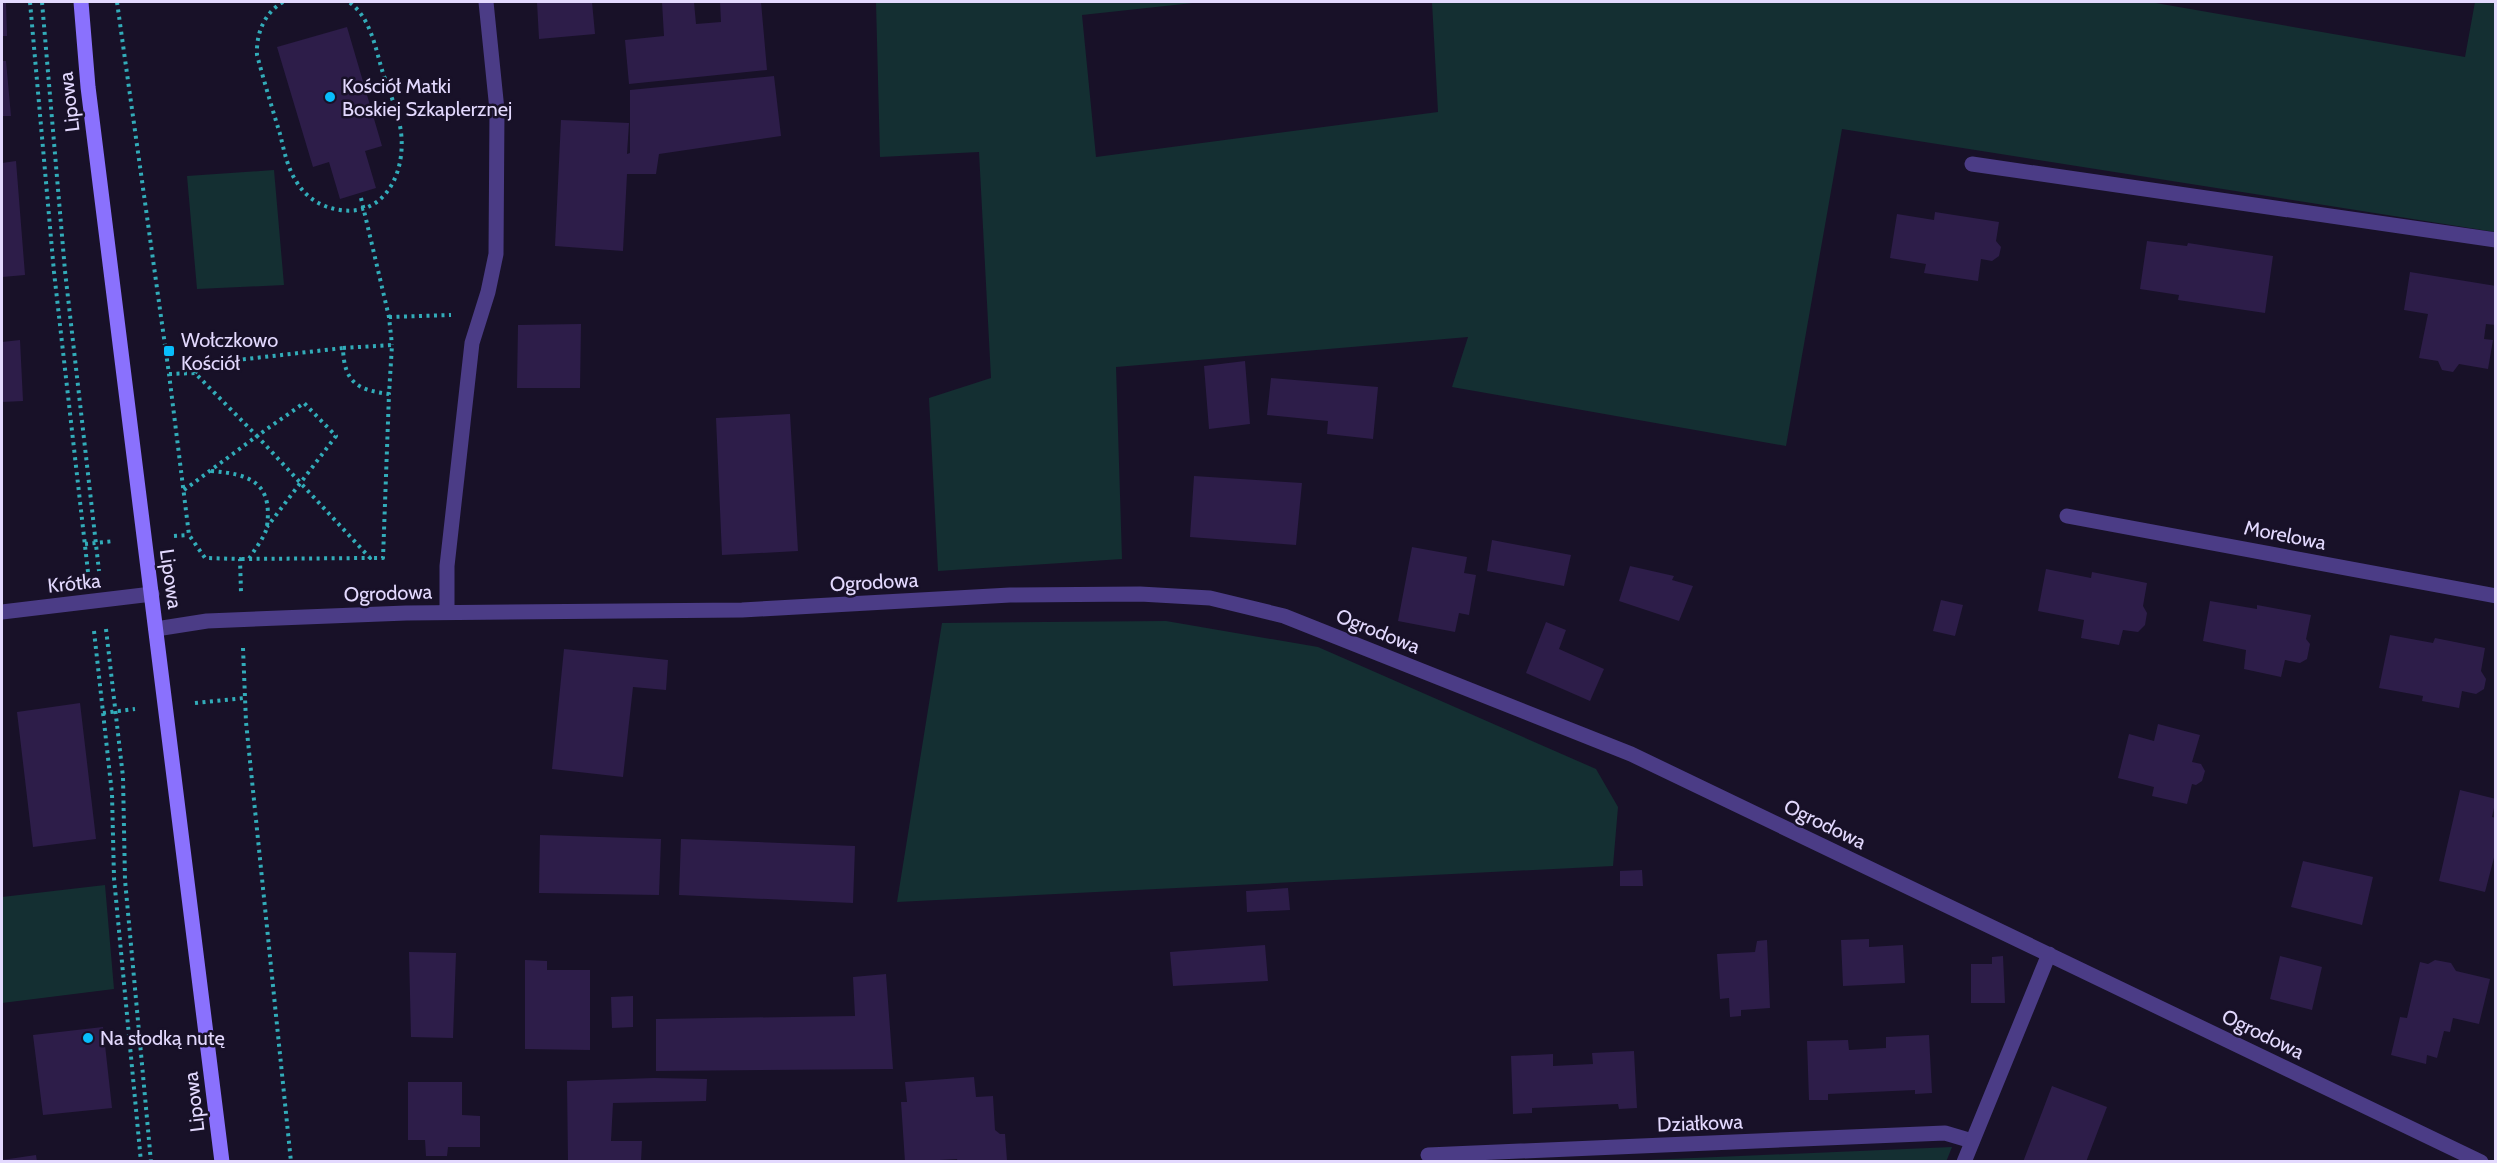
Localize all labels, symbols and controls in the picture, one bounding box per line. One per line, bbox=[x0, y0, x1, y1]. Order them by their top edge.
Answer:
street label: Lipowa bbox=[53, 70, 85, 133]
place label: Kościół Matki Boskiej Szkaplerznej bbox=[342, 74, 512, 121]
marker: Kościół Matki Boskiej Szkaplerznej bbox=[323, 90, 337, 104]
place label: Wołczkowo Kościół bbox=[181, 328, 278, 375]
marker: Wołczkowo Kościół bbox=[162, 344, 176, 358]
street label: Morelowa bbox=[2242, 515, 2328, 555]
street label: Lipowa bbox=[155, 547, 187, 611]
street label: Krótka bbox=[46, 568, 102, 598]
street label: Ogrodowa bbox=[829, 568, 919, 596]
street label: Ogrodowa bbox=[343, 579, 433, 607]
street label: Ogrodowa bbox=[1333, 603, 1424, 659]
street label: Ogrodowa bbox=[1780, 794, 1870, 854]
street label: Ogrodowa bbox=[2218, 1004, 2308, 1064]
place label: Na słodką nutę bbox=[100, 1026, 226, 1050]
marker: Na słodką nutę bbox=[81, 1031, 95, 1045]
street label: Lipowa bbox=[178, 1070, 210, 1133]
street label: Działkowa bbox=[1657, 1109, 1744, 1136]

